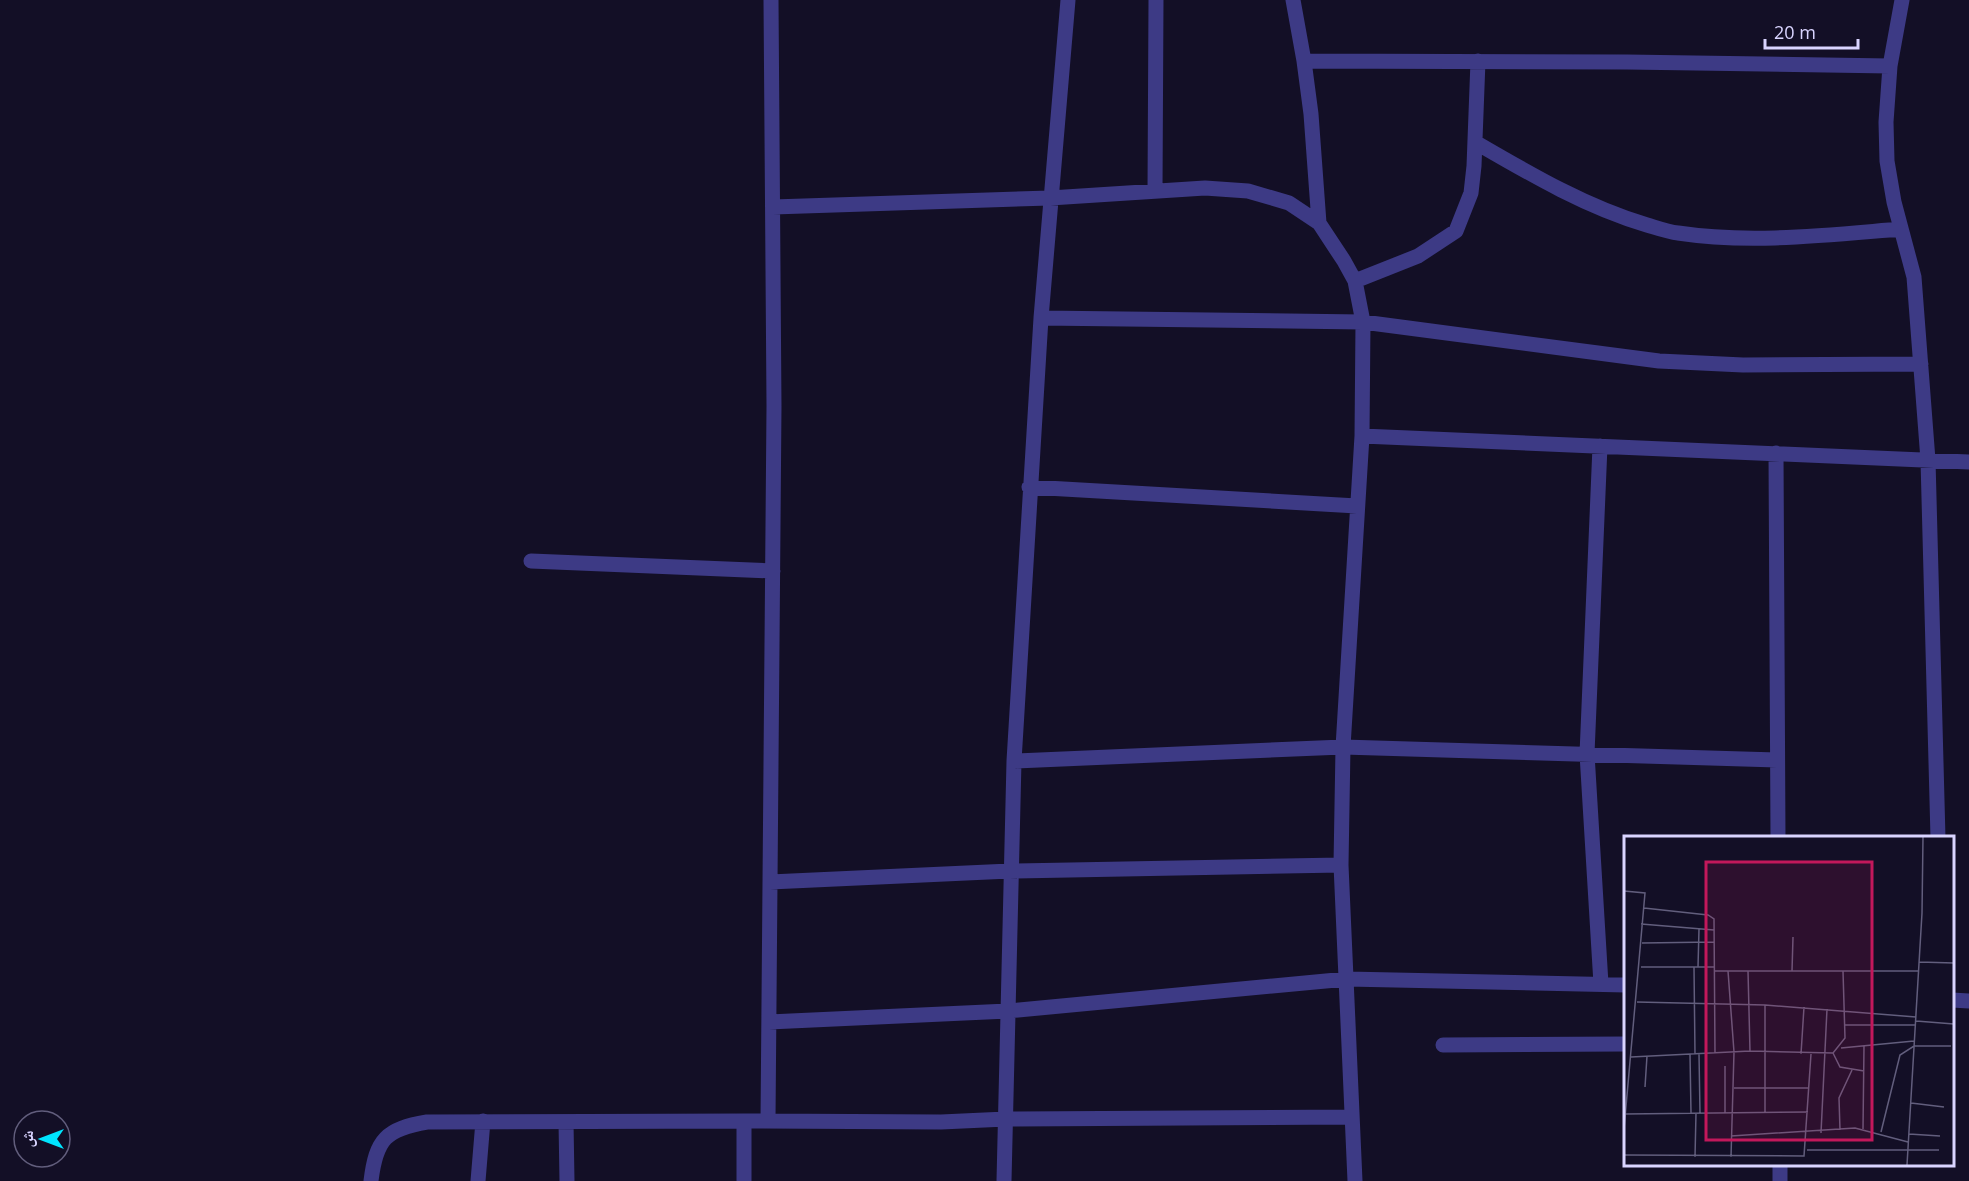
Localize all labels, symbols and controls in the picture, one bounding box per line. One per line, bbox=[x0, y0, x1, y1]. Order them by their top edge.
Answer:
scale bar bbox=[1765, 12, 1858, 50]
text: 20 m bbox=[1774, 20, 1816, 44]
inset map bbox=[1624, 836, 1954, 1166]
north arrow bbox=[12, 1109, 72, 1169]
text: ش bbox=[16, 1130, 38, 1147]

